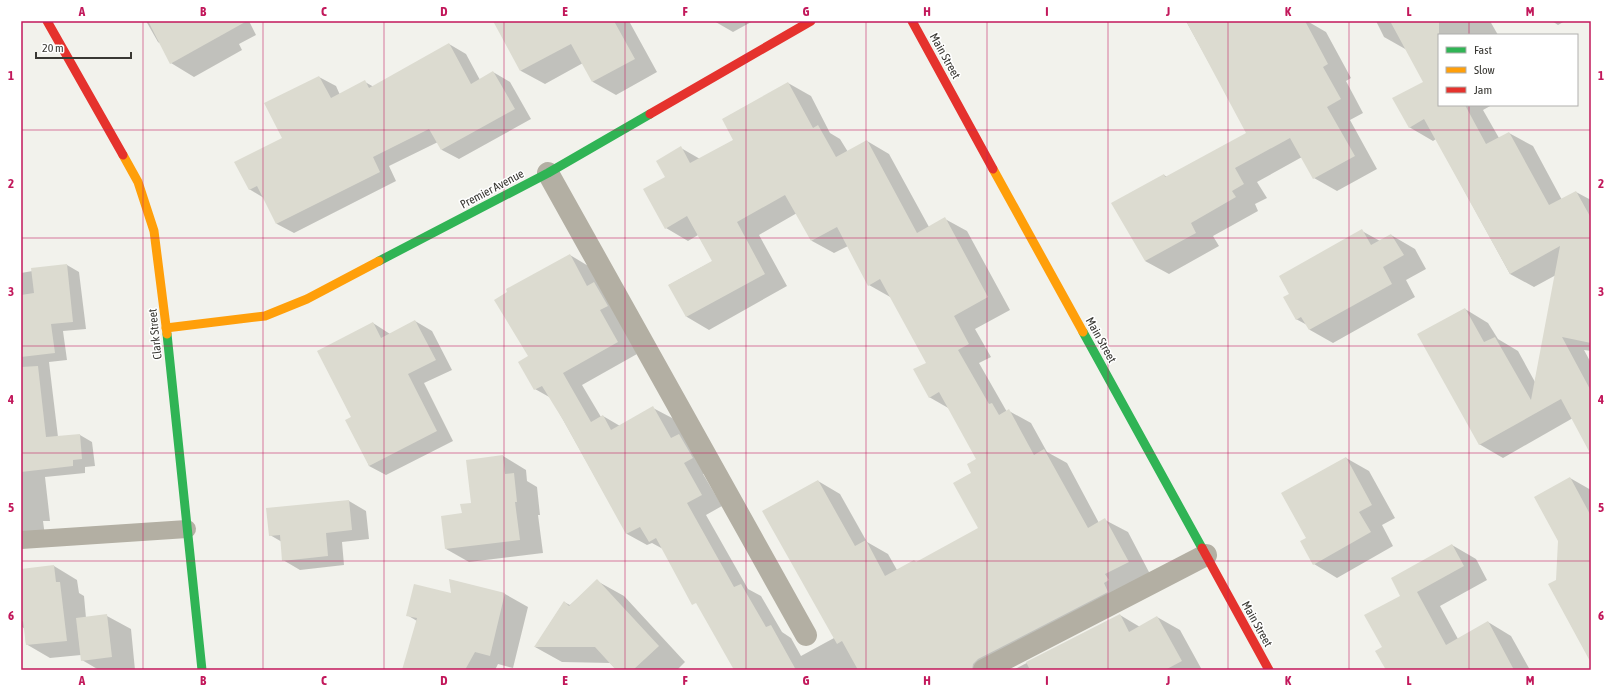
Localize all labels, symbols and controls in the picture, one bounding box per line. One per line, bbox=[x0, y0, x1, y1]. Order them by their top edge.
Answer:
text: A bbox=[78, 4, 86, 19]
text: B bbox=[200, 4, 207, 19]
text: C bbox=[321, 4, 327, 19]
text: D bbox=[440, 4, 448, 19]
text: E bbox=[562, 4, 568, 19]
text: F bbox=[682, 4, 688, 19]
text: G bbox=[803, 4, 810, 19]
text: H bbox=[923, 4, 931, 19]
text: I bbox=[1045, 4, 1049, 19]
text: J bbox=[1165, 4, 1170, 19]
text: K bbox=[1285, 4, 1292, 19]
text: L bbox=[1406, 4, 1412, 19]
text: M bbox=[1526, 4, 1535, 19]
street label: Main Street bbox=[927, 31, 964, 82]
scale bar bbox=[36, 34, 131, 60]
legend bbox=[1438, 34, 1578, 106]
text: 20 m bbox=[42, 41, 64, 55]
text: Fast bbox=[1474, 43, 1492, 57]
text: Slow bbox=[1474, 63, 1495, 77]
text: 1 bbox=[8, 68, 14, 83]
text: 1 bbox=[1598, 68, 1604, 83]
text: Jam bbox=[1474, 83, 1492, 97]
street label: Premier Avenue bbox=[458, 166, 526, 212]
text: 2 bbox=[8, 176, 14, 191]
text: 2 bbox=[1598, 176, 1604, 191]
text: 3 bbox=[8, 284, 14, 299]
text: 3 bbox=[1598, 284, 1604, 299]
street label: Clark Street bbox=[145, 307, 165, 360]
street label: Main Street bbox=[1083, 315, 1120, 366]
text: 4 bbox=[7, 392, 14, 407]
text: 4 bbox=[1597, 392, 1604, 407]
text: 5 bbox=[8, 500, 14, 515]
text: 5 bbox=[1598, 500, 1604, 515]
street label: Main Street bbox=[1239, 599, 1276, 650]
text: 6 bbox=[8, 608, 14, 623]
text: 6 bbox=[1598, 608, 1604, 623]
text: A bbox=[78, 673, 86, 688]
text: B bbox=[200, 673, 207, 688]
text: C bbox=[321, 673, 327, 688]
text: D bbox=[440, 673, 448, 688]
text: E bbox=[562, 673, 568, 688]
text: F bbox=[682, 673, 688, 688]
text: G bbox=[803, 673, 810, 688]
text: H bbox=[923, 673, 931, 688]
text: I bbox=[1045, 673, 1049, 688]
text: J bbox=[1165, 673, 1170, 688]
text: K bbox=[1285, 673, 1292, 688]
text: L bbox=[1406, 673, 1412, 688]
text: M bbox=[1526, 673, 1535, 688]

